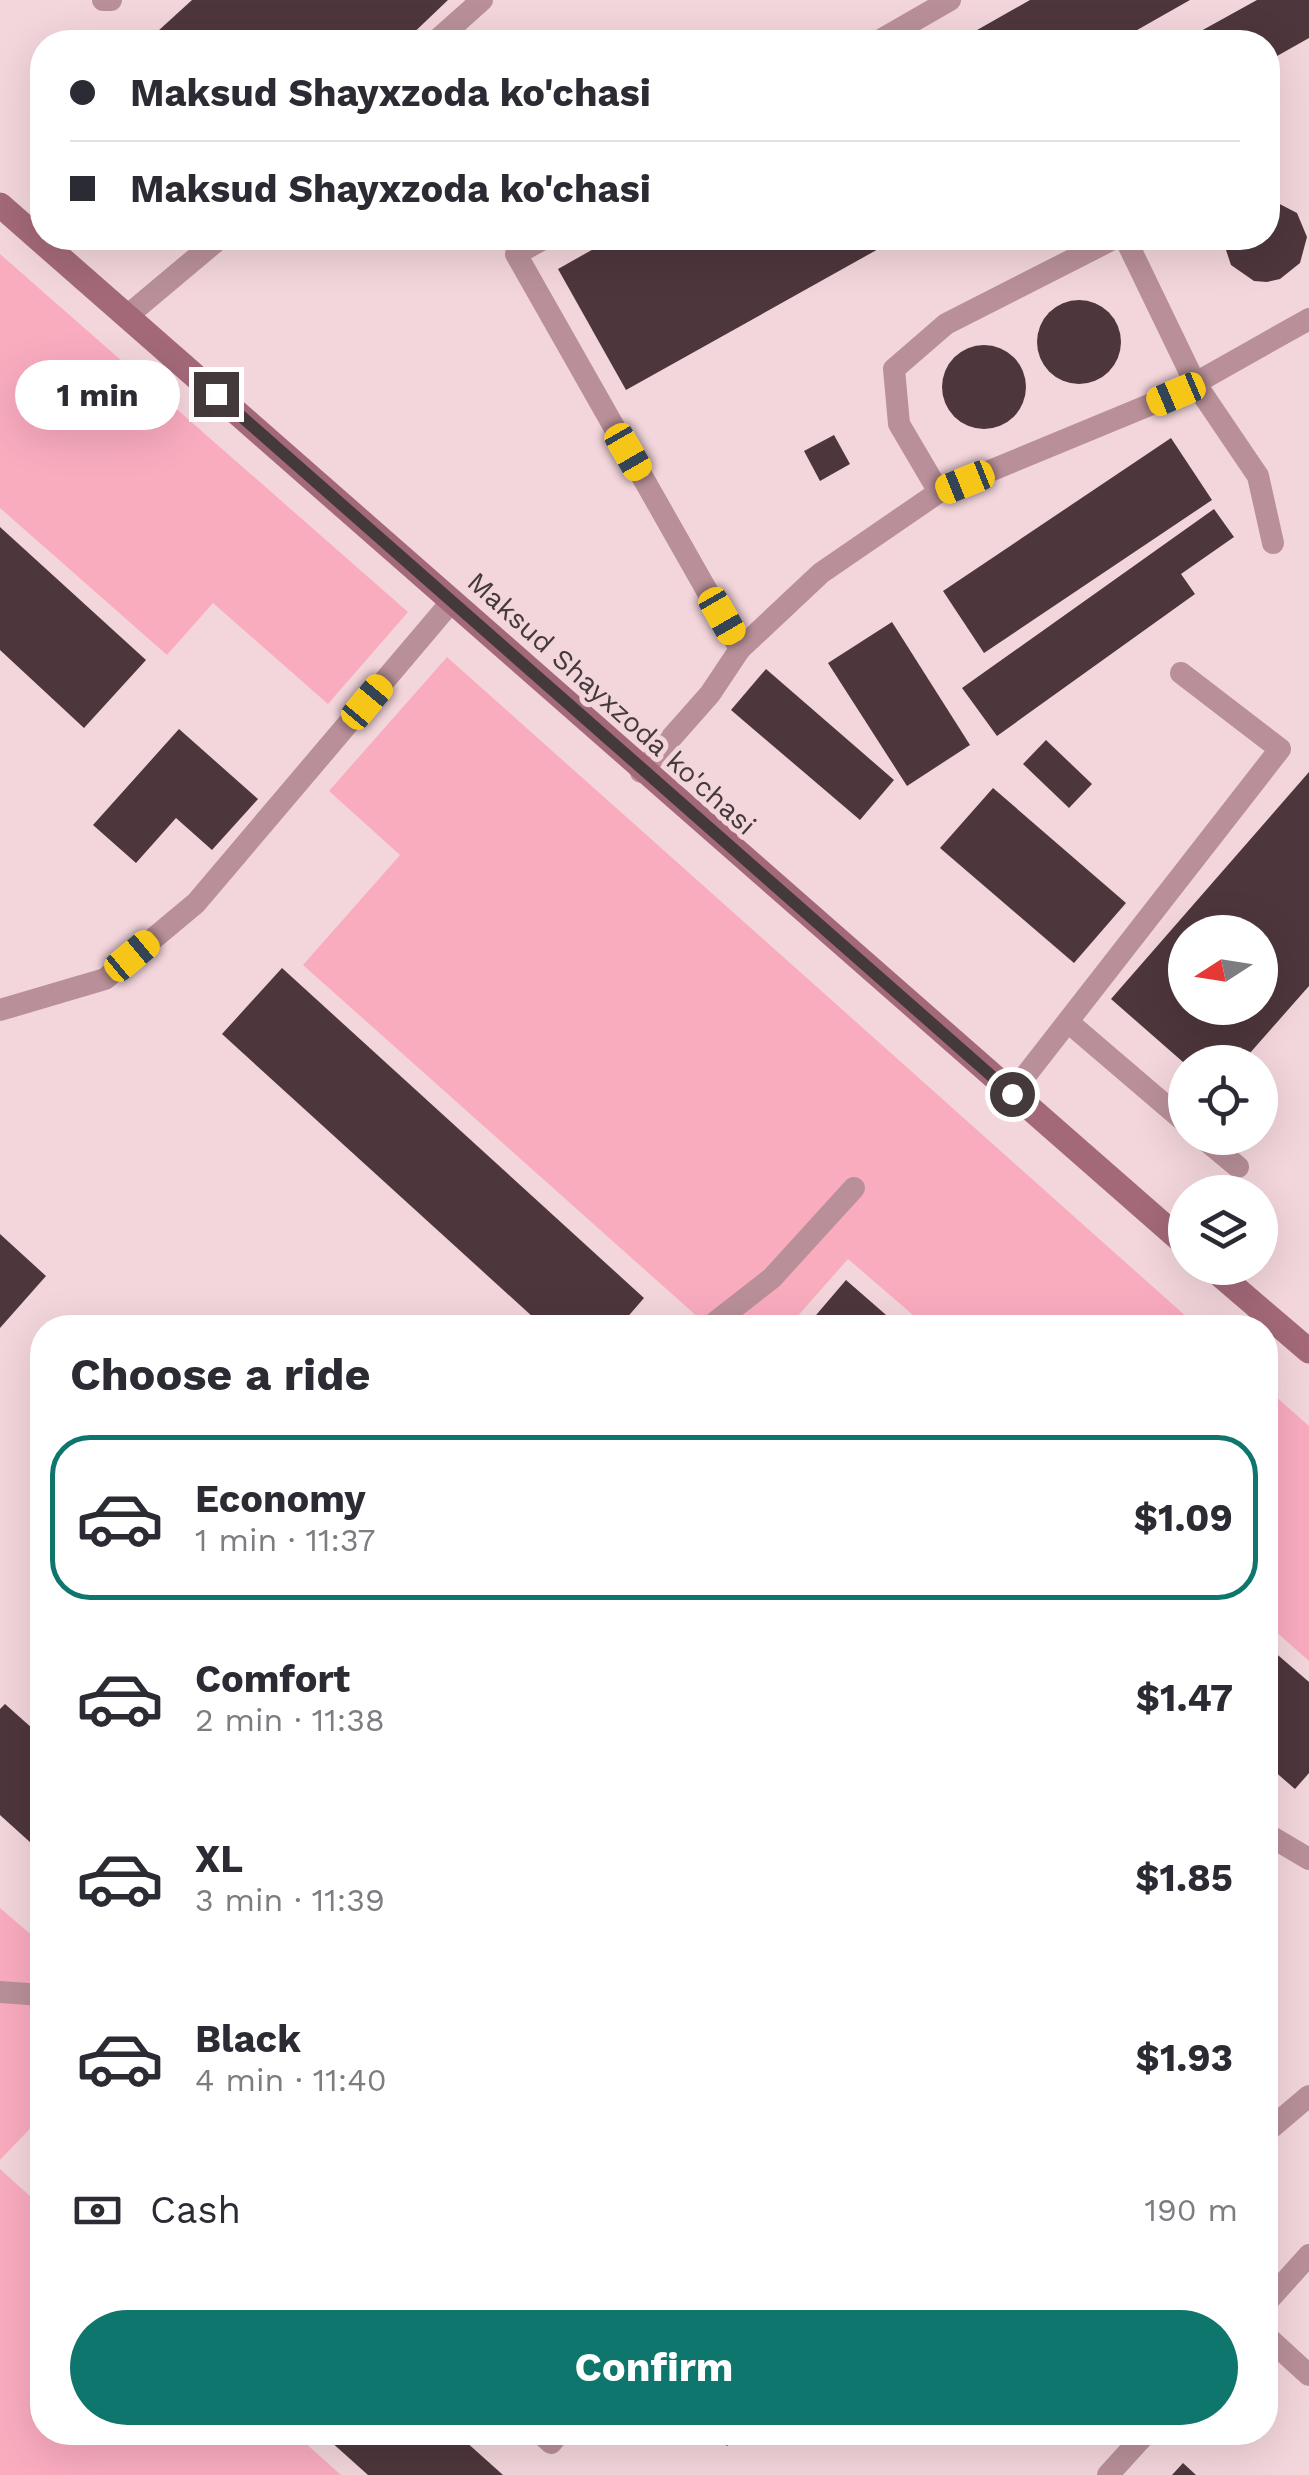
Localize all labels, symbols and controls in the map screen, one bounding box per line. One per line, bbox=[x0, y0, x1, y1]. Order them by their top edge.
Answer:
text: Maksud Shayxzoda ko'chasi bbox=[130, 71, 651, 115]
text: Maksud Shayxzoda ko'chasi bbox=[130, 167, 651, 211]
callout: 1 min bbox=[16, 359, 181, 429]
car bbox=[1143, 368, 1209, 420]
route end bbox=[194, 372, 239, 417]
text: 1 min bbox=[56, 376, 139, 414]
car bbox=[600, 419, 656, 485]
car bbox=[932, 457, 998, 507]
street label: Maksud Shayxzoda ko'chasi bbox=[461, 565, 763, 842]
car bbox=[694, 583, 750, 649]
car bbox=[336, 669, 398, 735]
north arrow bbox=[1168, 915, 1278, 1025]
map controls bbox=[1168, 915, 1278, 1285]
car bbox=[99, 925, 165, 987]
button: locate bbox=[1168, 1045, 1278, 1155]
route start bbox=[990, 1072, 1035, 1117]
button: layers bbox=[1168, 1175, 1278, 1285]
text: Choose a ride bbox=[70, 1348, 370, 1401]
icon: car bbox=[75, 1473, 165, 1563]
text: Economy bbox=[195, 1477, 366, 1521]
text: $1.09 bbox=[1134, 1496, 1233, 1540]
text: 1 min · 11:37 bbox=[195, 1521, 375, 1559]
icon: car bbox=[75, 1653, 165, 1743]
text: Comfort bbox=[195, 1657, 350, 1701]
text: $1.47 bbox=[1136, 1676, 1233, 1720]
text: 2 min · 11:38 bbox=[195, 1701, 385, 1739]
icon: car bbox=[75, 1833, 165, 1923]
text: XL bbox=[195, 1837, 243, 1881]
text: $1.85 bbox=[1135, 1856, 1233, 1900]
text: 3 min · 11:39 bbox=[195, 1881, 385, 1919]
icon: car bbox=[75, 2013, 165, 2103]
text: Black bbox=[195, 2017, 301, 2061]
text: $1.93 bbox=[1136, 2036, 1233, 2080]
text: 4 min · 11:40 bbox=[195, 2061, 387, 2099]
icon: cash bbox=[70, 2183, 125, 2238]
text: Cash bbox=[150, 2188, 241, 2232]
text: 190 m bbox=[1144, 2191, 1238, 2229]
button: Confirm bbox=[70, 2310, 1238, 2425]

